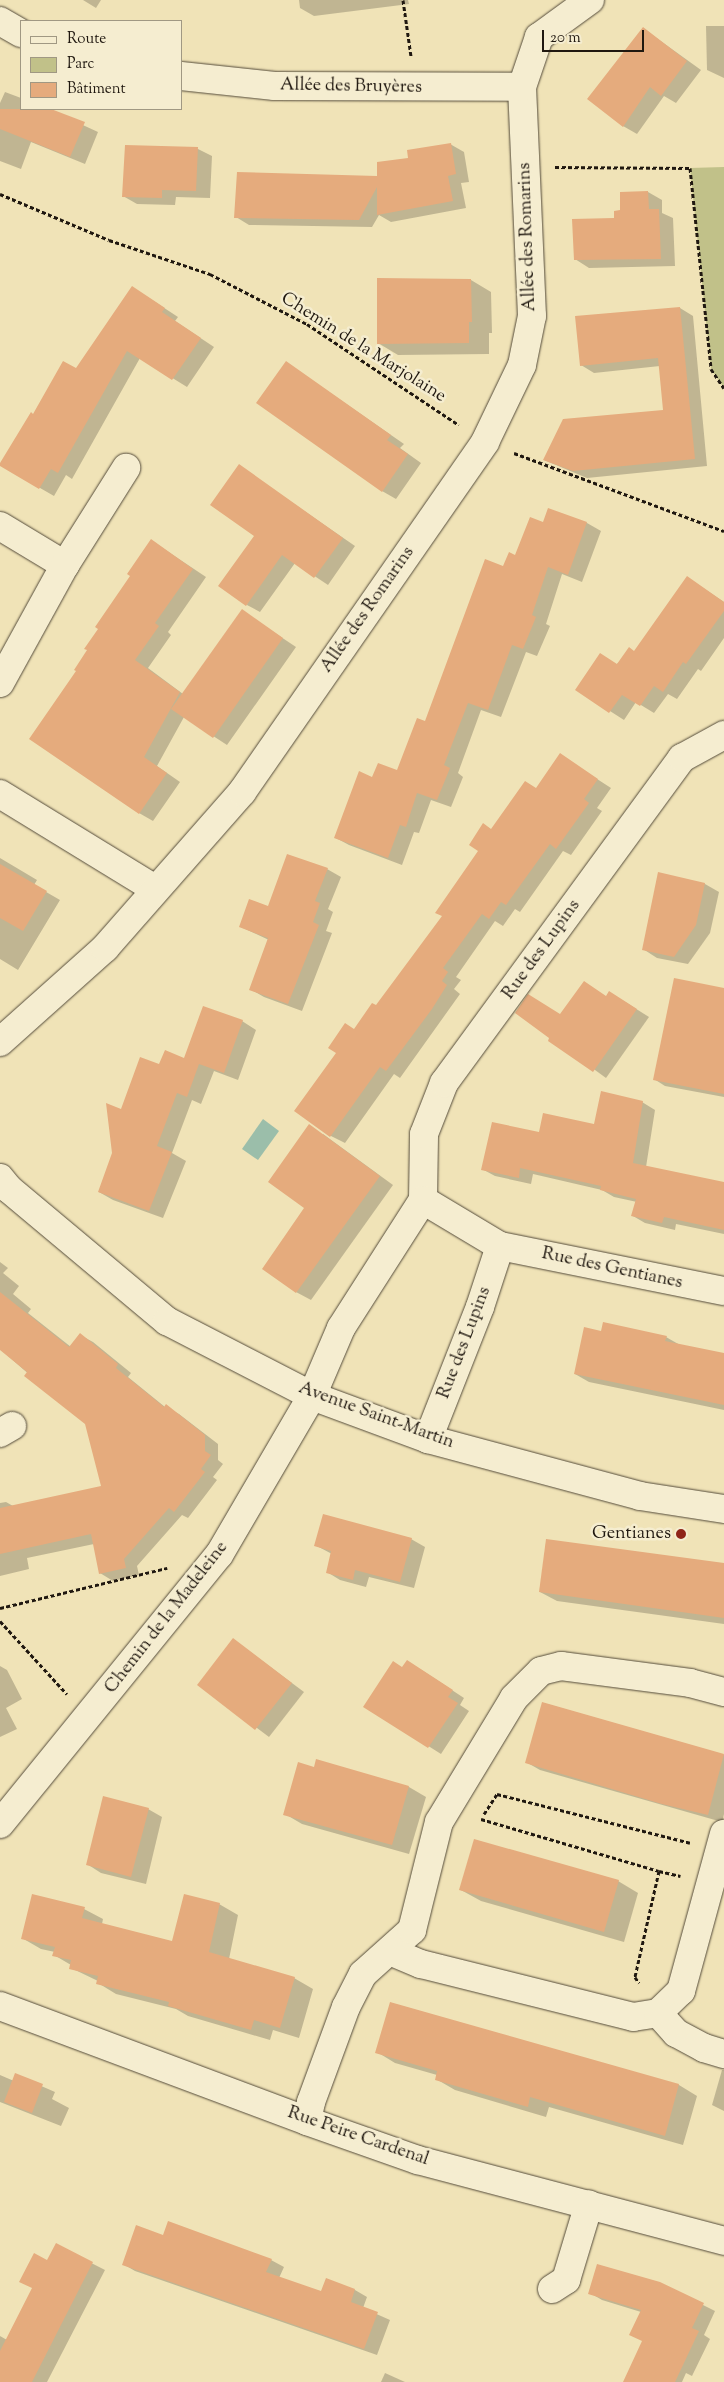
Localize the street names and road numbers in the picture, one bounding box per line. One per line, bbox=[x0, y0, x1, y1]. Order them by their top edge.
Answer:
street label: Allée des Bruyères bbox=[280, 75, 422, 99]
street label: Allée des Romarins bbox=[515, 162, 541, 312]
street label: Chemin de la Marjolaine bbox=[276, 288, 450, 408]
street label: Allée des Romarins bbox=[316, 543, 420, 677]
street label: Rue des Lupins bbox=[498, 896, 586, 1004]
street label: Rue des Gentianes bbox=[540, 1244, 684, 1294]
street label: Rue des Lupins bbox=[434, 1284, 496, 1402]
street label: Avenue Saint-Martin bbox=[295, 1378, 457, 1454]
street label: Chemin de la Madeleine bbox=[101, 1538, 233, 1698]
street label: Rue Peire Cardenal bbox=[284, 2103, 432, 2171]

